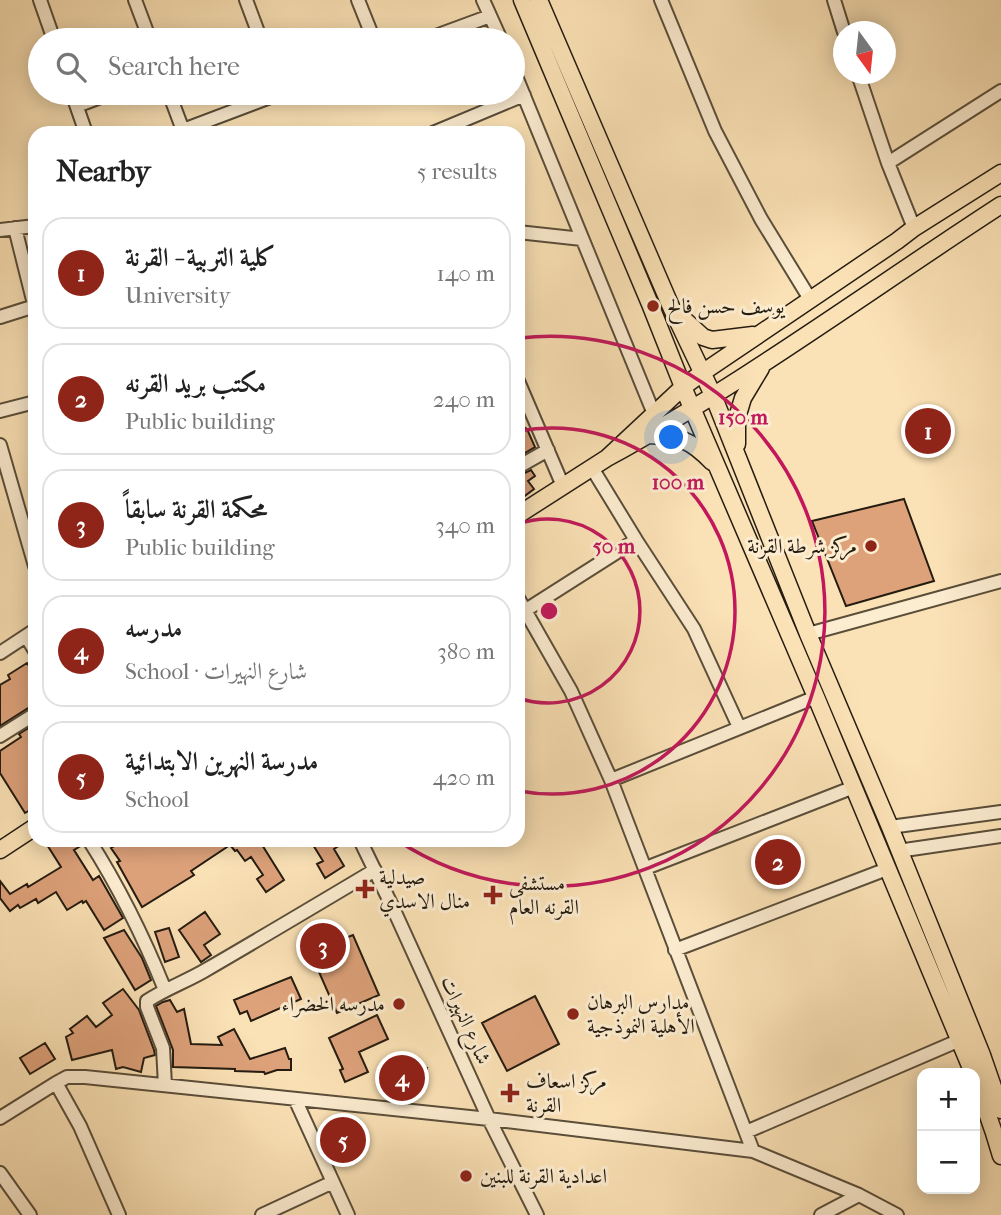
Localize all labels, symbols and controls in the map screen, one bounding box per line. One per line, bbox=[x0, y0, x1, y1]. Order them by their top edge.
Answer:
north arrow bbox=[833, 21, 896, 84]
search box bbox=[28, 28, 525, 105]
icon: search bbox=[52, 48, 90, 86]
text: Search here bbox=[108, 51, 240, 82]
text: Nearby bbox=[56, 154, 151, 189]
text: 5 results bbox=[417, 158, 497, 185]
text: كلية التربية - القرنة bbox=[125, 242, 276, 273]
text: 1 bbox=[77, 260, 85, 287]
text: 140 m bbox=[436, 260, 495, 287]
text: University bbox=[125, 282, 230, 309]
place label: يوسف حسن فالح bbox=[667, 294, 786, 324]
marker: يوسف حسن فالح bbox=[645, 298, 661, 314]
text: مكتب بريد القرنه bbox=[125, 368, 266, 399]
text: 2 bbox=[75, 386, 87, 413]
text: 240 m bbox=[433, 386, 495, 413]
text: 150 m bbox=[718, 405, 769, 429]
pin: 1 bbox=[905, 405, 951, 457]
text: Public building bbox=[125, 408, 275, 435]
your location bbox=[654, 420, 688, 454]
text: 100 m bbox=[652, 470, 705, 494]
text: محكمة القرنة سابقاً bbox=[125, 494, 267, 525]
text: 3 bbox=[76, 512, 86, 539]
text: 340 m bbox=[435, 512, 495, 539]
text: Public building bbox=[125, 534, 275, 561]
text: 50 m bbox=[593, 534, 636, 558]
place label: مركز شرطة القرنة bbox=[747, 534, 857, 561]
marker: مركز شرطة القرنة bbox=[863, 538, 879, 554]
centre of rings bbox=[537, 599, 561, 623]
text: مدرسه bbox=[125, 613, 182, 644]
text: 4 bbox=[74, 638, 88, 665]
text: 380 m bbox=[437, 638, 495, 665]
text: School · شارع النهيرات bbox=[125, 658, 307, 685]
text: مدرسة النهرين الابتدائية bbox=[125, 746, 318, 777]
text: 5 bbox=[76, 764, 86, 791]
text: 420 m bbox=[433, 764, 495, 791]
text: School bbox=[125, 786, 189, 813]
pin: 2 bbox=[755, 836, 801, 888]
place label: صيدلية منال الاسدي bbox=[379, 865, 470, 917]
place label: مستشفى القرنه العام bbox=[509, 871, 579, 925]
marker: صيدلية منال الاسدي bbox=[357, 881, 373, 897]
marker: مستشفى القرنه العام bbox=[483, 885, 503, 905]
pin: 3 bbox=[300, 920, 346, 972]
street label: شارع النهيرات bbox=[430, 972, 496, 1070]
place label: مدارس البرهان الأهلية النموذجية bbox=[587, 990, 695, 1039]
place label: مدرسه الخضراء bbox=[281, 992, 385, 1018]
marker: مدرسه الخضراء bbox=[391, 996, 407, 1012]
marker: مدارس البرهان الأهلية النموذجية bbox=[565, 1006, 581, 1022]
pin: 4 bbox=[379, 1052, 425, 1104]
map controls bbox=[917, 1068, 980, 1194]
button: + bbox=[917, 1068, 980, 1131]
place label: مركز اسعاف القرنة bbox=[526, 1069, 607, 1118]
marker: مركز اسعاف القرنة bbox=[500, 1083, 520, 1103]
pin: 5 bbox=[320, 1114, 366, 1166]
button: − bbox=[917, 1131, 980, 1194]
place label: اعدادية القرنة للبنين bbox=[480, 1164, 607, 1189]
marker: اعدادية القرنة للبنين bbox=[458, 1168, 474, 1184]

